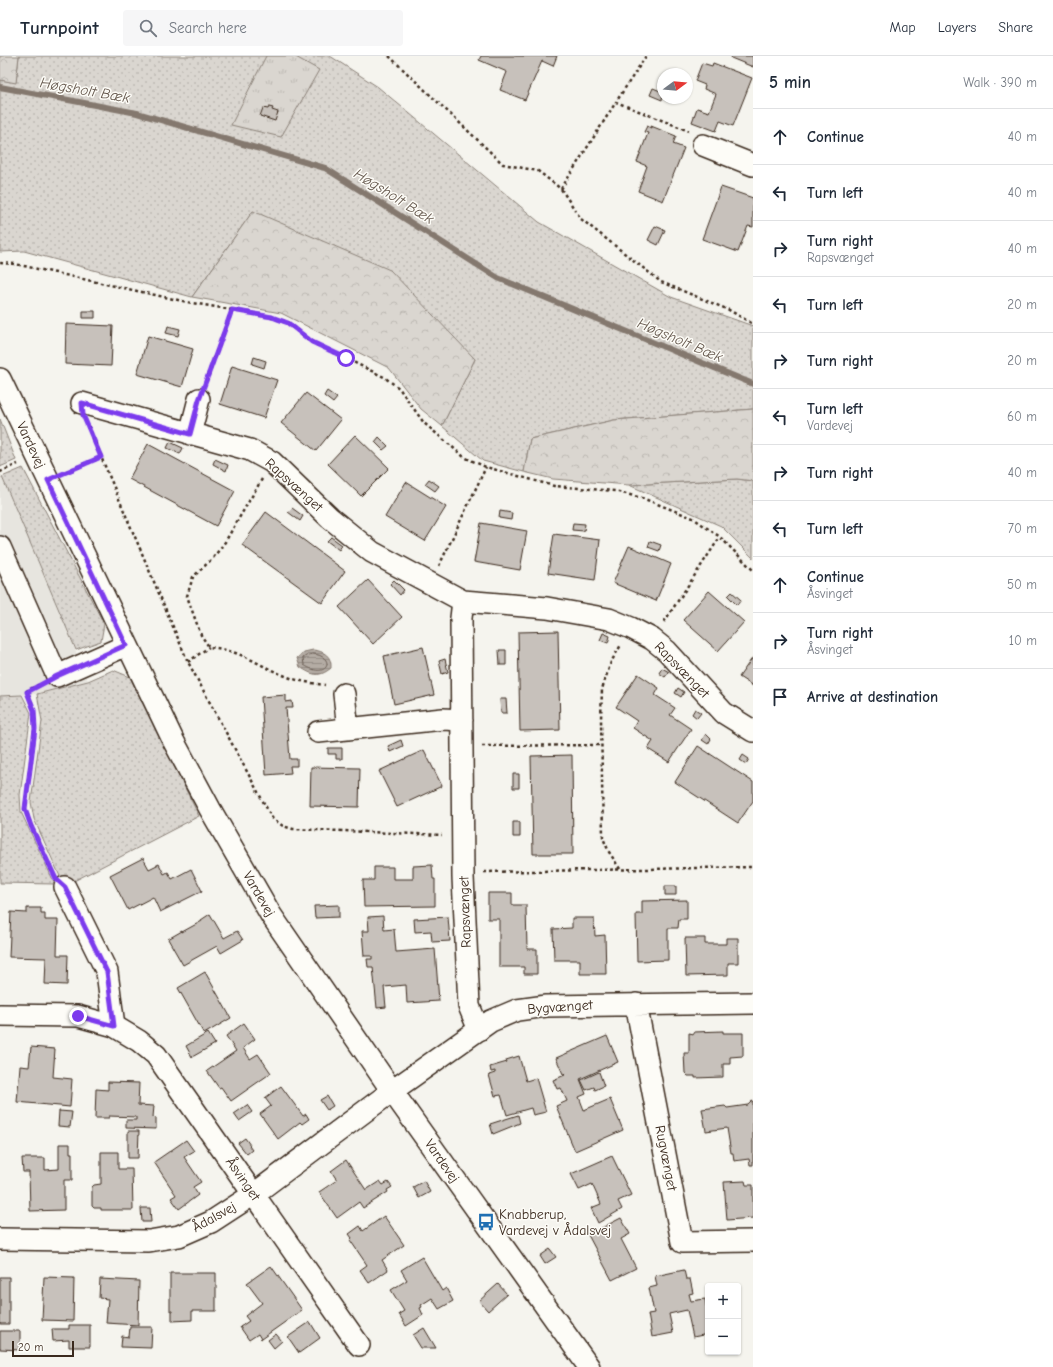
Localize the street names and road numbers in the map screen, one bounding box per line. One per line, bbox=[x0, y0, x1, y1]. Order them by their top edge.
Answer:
street label: Vardevej bbox=[13, 419, 49, 471]
street label: Rapsvænget bbox=[262, 455, 327, 516]
street label: Rapsvænget bbox=[651, 638, 714, 702]
street label: Vardevej bbox=[239, 868, 279, 920]
street label: Rapsvænget bbox=[455, 875, 475, 948]
street label: Bygvænget bbox=[527, 996, 594, 1018]
street label: Rugvænget bbox=[651, 1124, 681, 1193]
street label: Vardevej bbox=[421, 1136, 463, 1186]
street label: Åsvinget bbox=[222, 1154, 265, 1205]
street label: Ådalsvej bbox=[189, 1198, 239, 1236]

